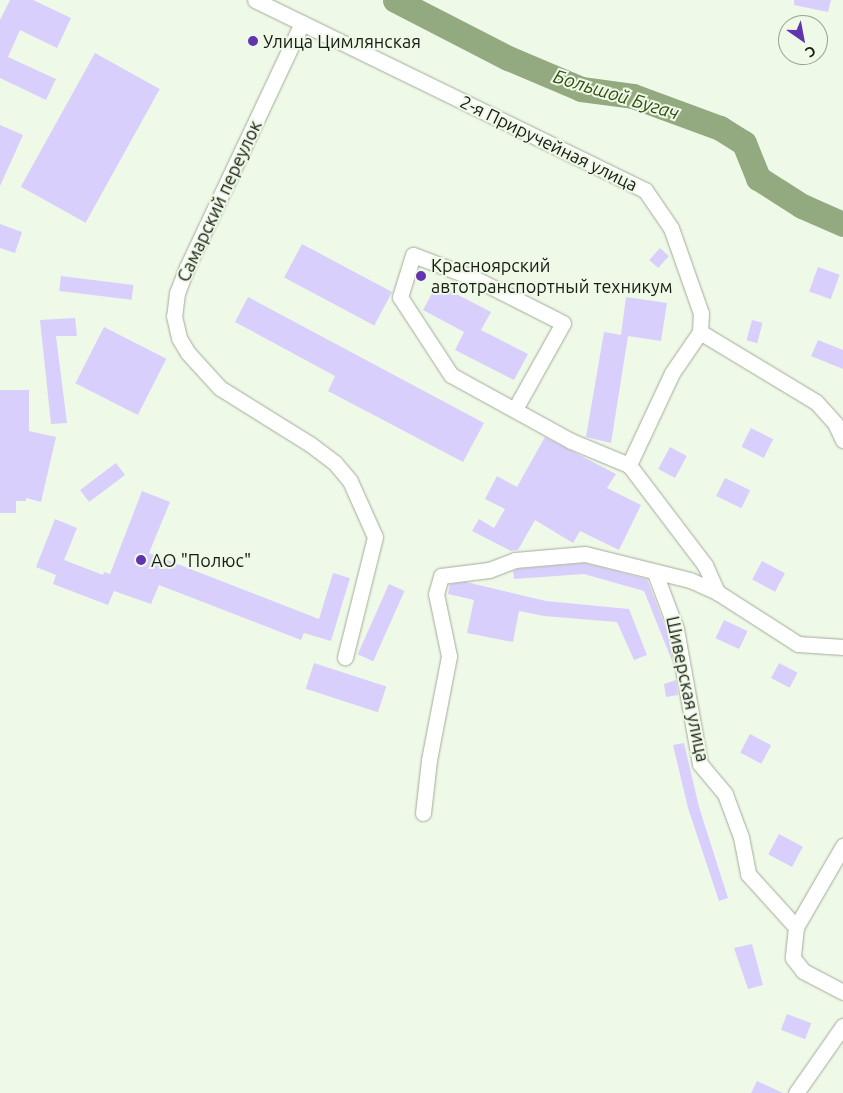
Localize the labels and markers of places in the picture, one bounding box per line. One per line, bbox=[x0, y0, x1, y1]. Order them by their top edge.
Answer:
place label: Улица Цимлянская bbox=[263, 30, 421, 52]
marker: Улица Цимлянская bbox=[247, 35, 259, 47]
place label: Красноярский автотранспортный техникум bbox=[431, 255, 673, 298]
marker: Красноярский автотранспортный техникум bbox=[415, 270, 427, 282]
place label: АО "Полюс" bbox=[151, 549, 251, 571]
marker: АО "Полюс" bbox=[135, 554, 147, 566]

